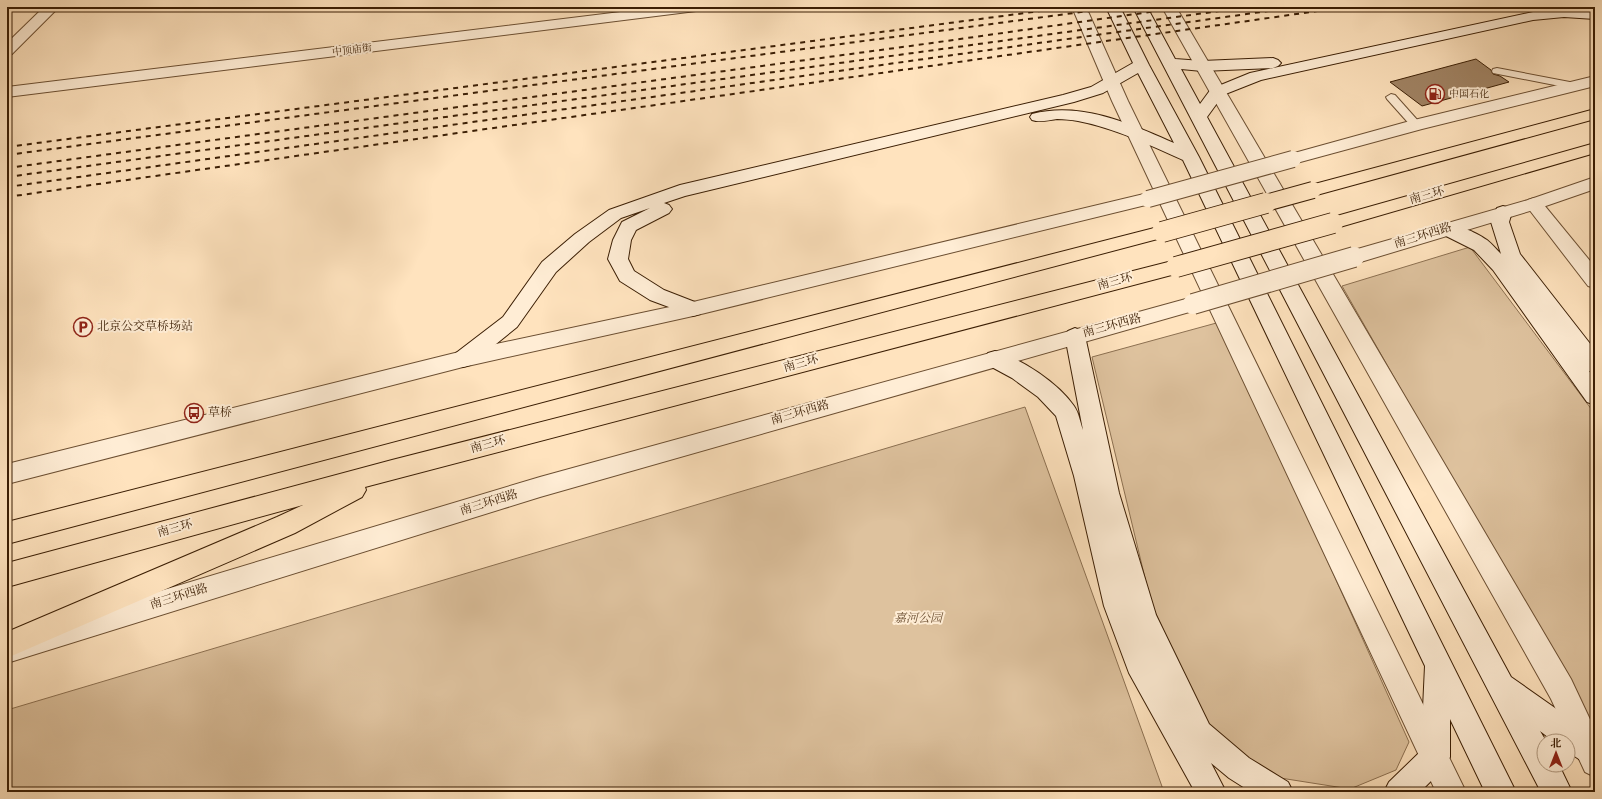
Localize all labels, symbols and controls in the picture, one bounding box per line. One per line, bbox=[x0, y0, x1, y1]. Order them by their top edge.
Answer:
street label: 中顶庙街 bbox=[331, 41, 373, 59]
fuel station icon: 中国石化 bbox=[1424, 83, 1446, 105]
place label: 中国石化 bbox=[1449, 87, 1489, 101]
street label: 南三环 bbox=[1407, 183, 1447, 209]
street label: 南三环西路 bbox=[1392, 220, 1454, 252]
street label: 南三环 bbox=[1096, 270, 1134, 294]
street label: 南三环西路 bbox=[1081, 311, 1143, 341]
parking icon: 北京公交草桥场站 bbox=[72, 316, 94, 338]
place label: 北京公交草桥场站 bbox=[97, 319, 193, 335]
street label: 南三环 bbox=[782, 352, 820, 376]
street label: 南三环西路 bbox=[769, 397, 831, 429]
bus stop icon: 草桥 bbox=[183, 402, 205, 424]
place label: 草桥 bbox=[208, 405, 232, 421]
street label: 南三环 bbox=[469, 433, 507, 457]
street label: 南三环西路 bbox=[458, 487, 520, 519]
street label: 南三环 bbox=[156, 517, 194, 541]
street label: 南三环西路 bbox=[148, 581, 210, 613]
park label: 嘉河公园 bbox=[894, 611, 944, 627]
north arrow bbox=[1536, 733, 1576, 773]
text: 北 bbox=[1551, 737, 1562, 752]

